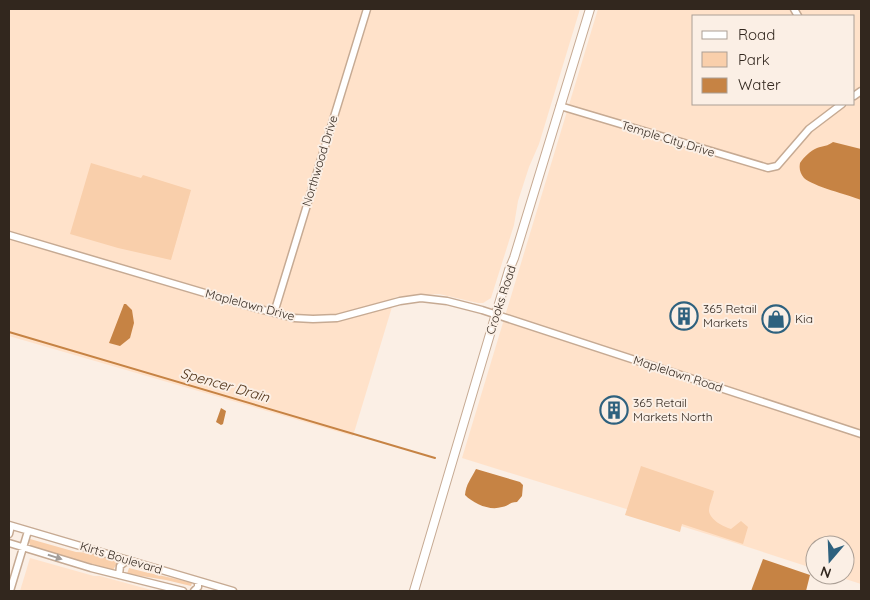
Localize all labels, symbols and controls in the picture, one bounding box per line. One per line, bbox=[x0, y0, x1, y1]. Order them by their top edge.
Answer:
legend bbox=[692, 15, 855, 105]
text: Road bbox=[738, 25, 775, 44]
text: Park bbox=[738, 50, 770, 69]
text: Water bbox=[738, 75, 781, 94]
street label: Northwood Drive bbox=[299, 113, 341, 208]
street label: Temple City Drive bbox=[620, 117, 717, 160]
street label: Crooks Road bbox=[482, 263, 519, 336]
street label: Maplelawn Drive bbox=[204, 285, 297, 324]
building icon: 365 Retail Markets bbox=[669, 301, 699, 331]
place label: 365 Retail Markets bbox=[703, 301, 757, 330]
shop icon: Kia bbox=[761, 304, 791, 334]
place label: Kia bbox=[795, 311, 813, 326]
street label: Maplelawn Road bbox=[632, 352, 725, 395]
water label: Spencer Drain bbox=[178, 364, 272, 407]
building icon: 365 Retail Markets North bbox=[599, 395, 629, 425]
place label: 365 Retail Markets North bbox=[633, 395, 712, 424]
north arrow bbox=[805, 535, 855, 585]
street label: Kirts Boulevard bbox=[78, 538, 164, 577]
one-way arrow bbox=[48, 554, 63, 562]
text: N bbox=[818, 562, 834, 582]

